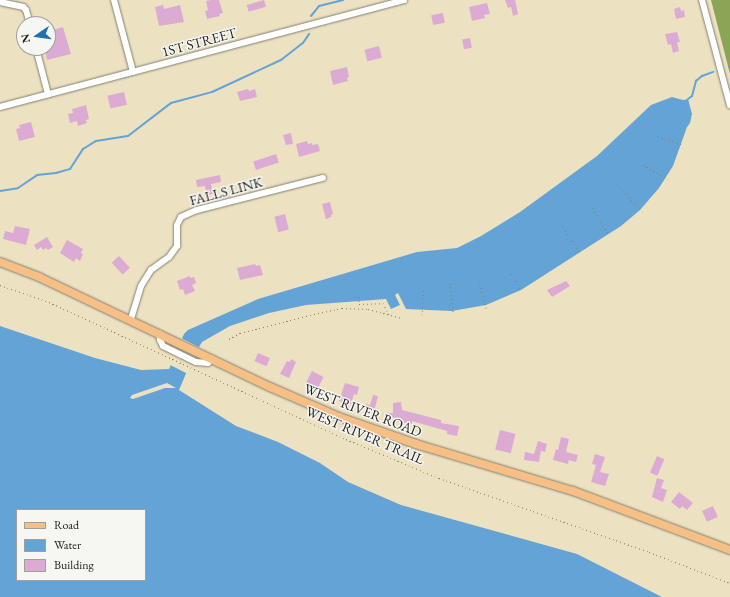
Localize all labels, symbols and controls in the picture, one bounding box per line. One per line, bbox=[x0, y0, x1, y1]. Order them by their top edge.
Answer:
north arrow bbox=[16, 16, 56, 56]
street label: 1ST STREET bbox=[160, 24, 238, 60]
text: N bbox=[17, 33, 33, 44]
street label: FALLS LINK bbox=[188, 173, 264, 209]
street label: WEST RIVER ROAD bbox=[302, 380, 424, 440]
street label: WEST RIVER TRAIL bbox=[303, 402, 427, 468]
legend bbox=[16, 509, 146, 581]
text: Road bbox=[54, 517, 79, 533]
text: Water bbox=[54, 537, 81, 553]
text: Building bbox=[54, 557, 94, 573]

